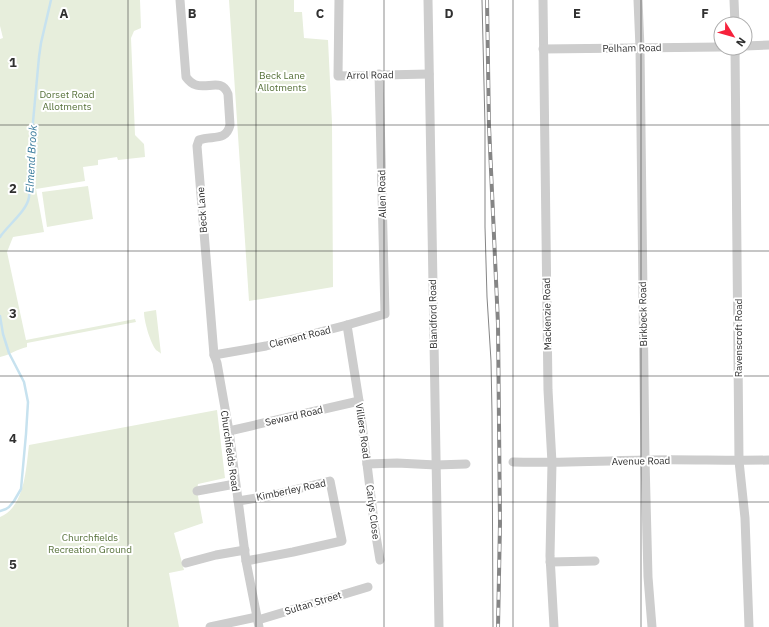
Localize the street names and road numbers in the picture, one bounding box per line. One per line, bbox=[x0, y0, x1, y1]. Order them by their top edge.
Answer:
street label: Pelham Road bbox=[602, 41, 662, 55]
street label: Arrol Road bbox=[346, 68, 394, 82]
street label: Allen Road bbox=[375, 170, 389, 218]
street label: Beck Lane bbox=[194, 186, 210, 233]
street label: Mackenzie Road bbox=[540, 278, 554, 350]
street label: Blandford Road bbox=[426, 279, 440, 349]
street label: Birkbeck Road bbox=[636, 281, 650, 347]
street label: Ravenscroft Road bbox=[732, 299, 745, 377]
street label: Clement Road bbox=[268, 323, 332, 351]
street label: Villiers Road bbox=[353, 402, 373, 460]
street label: Seward Road bbox=[264, 403, 324, 429]
street label: Churchfields Road bbox=[218, 410, 242, 492]
street label: Avenue Road bbox=[612, 454, 670, 468]
street label: Kimberley Road bbox=[255, 476, 327, 504]
street label: Carlys Close bbox=[363, 484, 383, 541]
street label: Sultan Street bbox=[283, 588, 343, 618]

